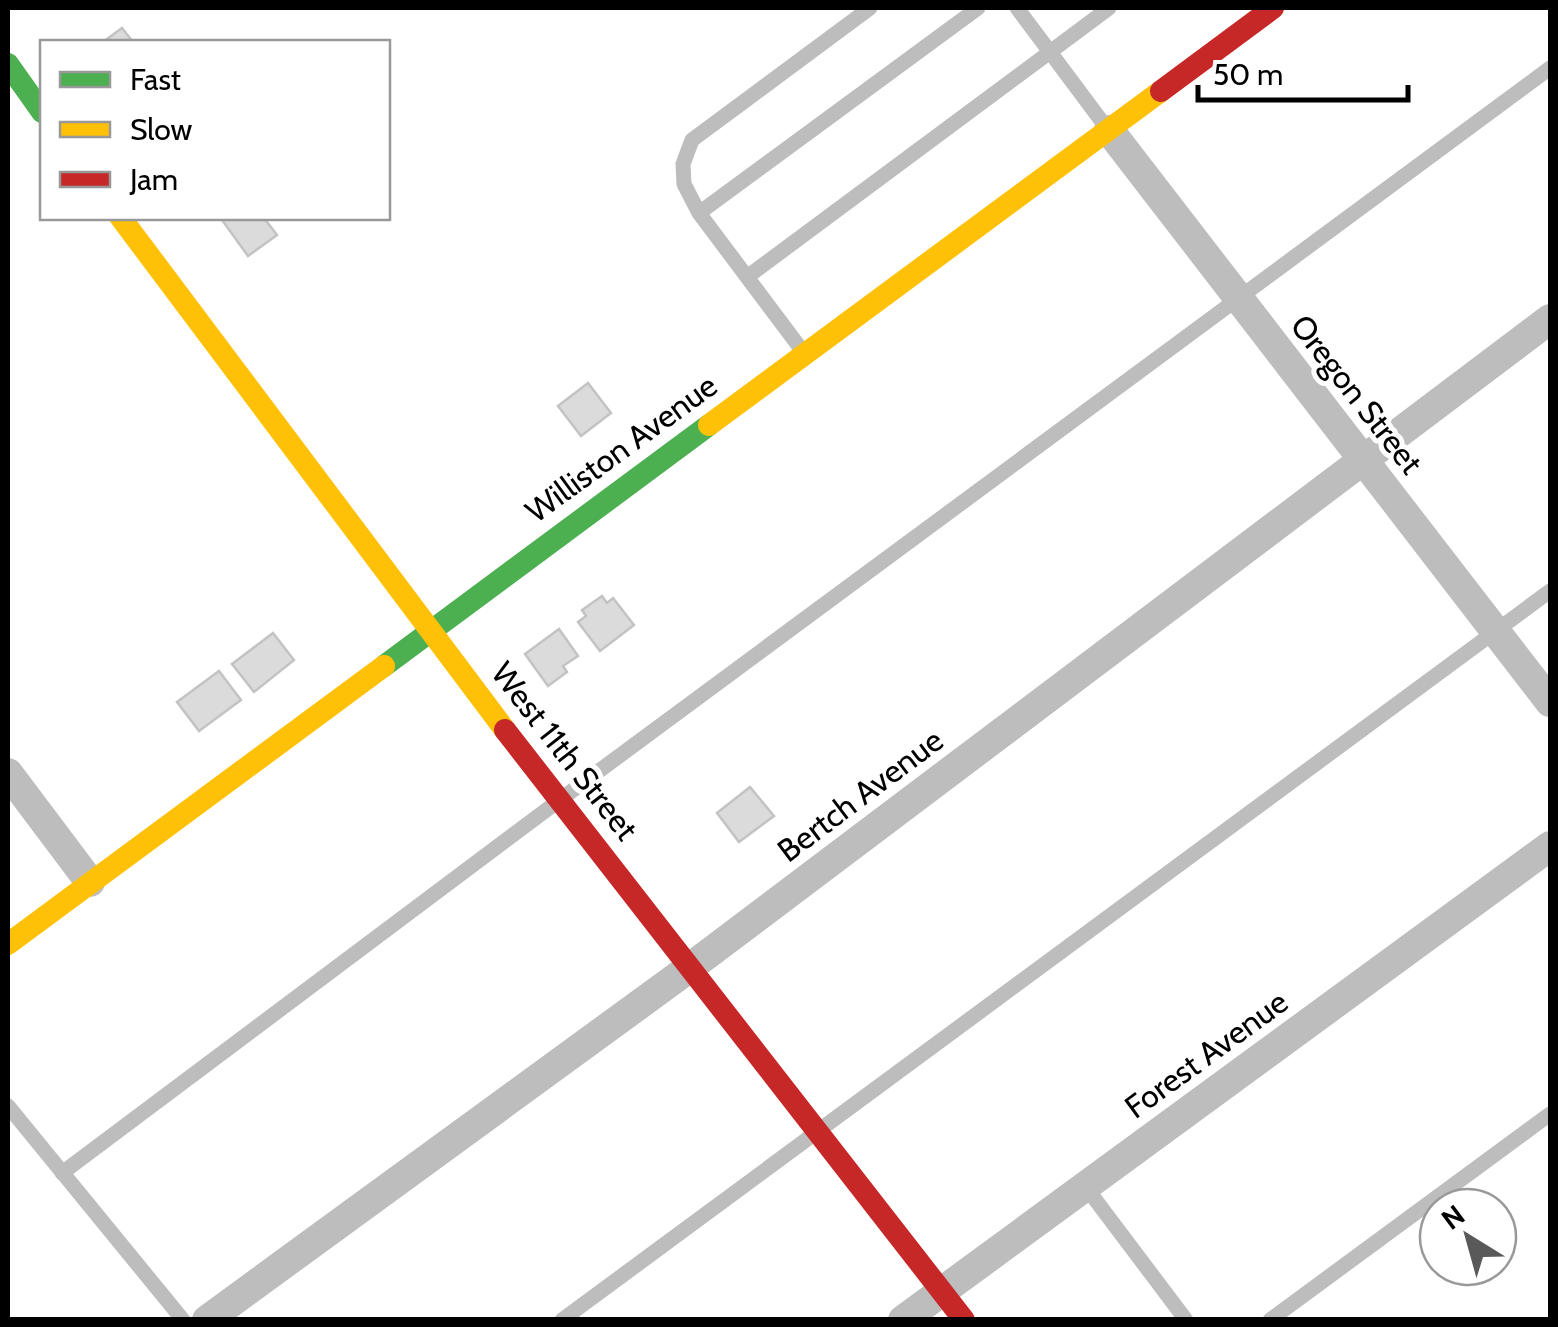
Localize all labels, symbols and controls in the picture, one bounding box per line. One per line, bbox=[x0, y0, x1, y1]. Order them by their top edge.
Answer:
legend bbox=[40, 40, 390, 220]
scale bar bbox=[1198, 40, 1408, 102]
text: 50 m bbox=[1213, 56, 1283, 93]
text: Fast bbox=[130, 61, 181, 98]
text: Slow bbox=[130, 111, 193, 148]
text: Jam bbox=[129, 161, 178, 198]
street label: Oregon Street bbox=[1283, 307, 1431, 482]
street label: Williston Avenue bbox=[518, 366, 724, 530]
street label: West 11th Street bbox=[483, 654, 647, 848]
street label: Bertch Avenue bbox=[770, 720, 950, 870]
street label: Forest Avenue bbox=[1117, 982, 1295, 1126]
north arrow bbox=[1418, 1187, 1518, 1287]
text: N bbox=[1435, 1198, 1471, 1237]

